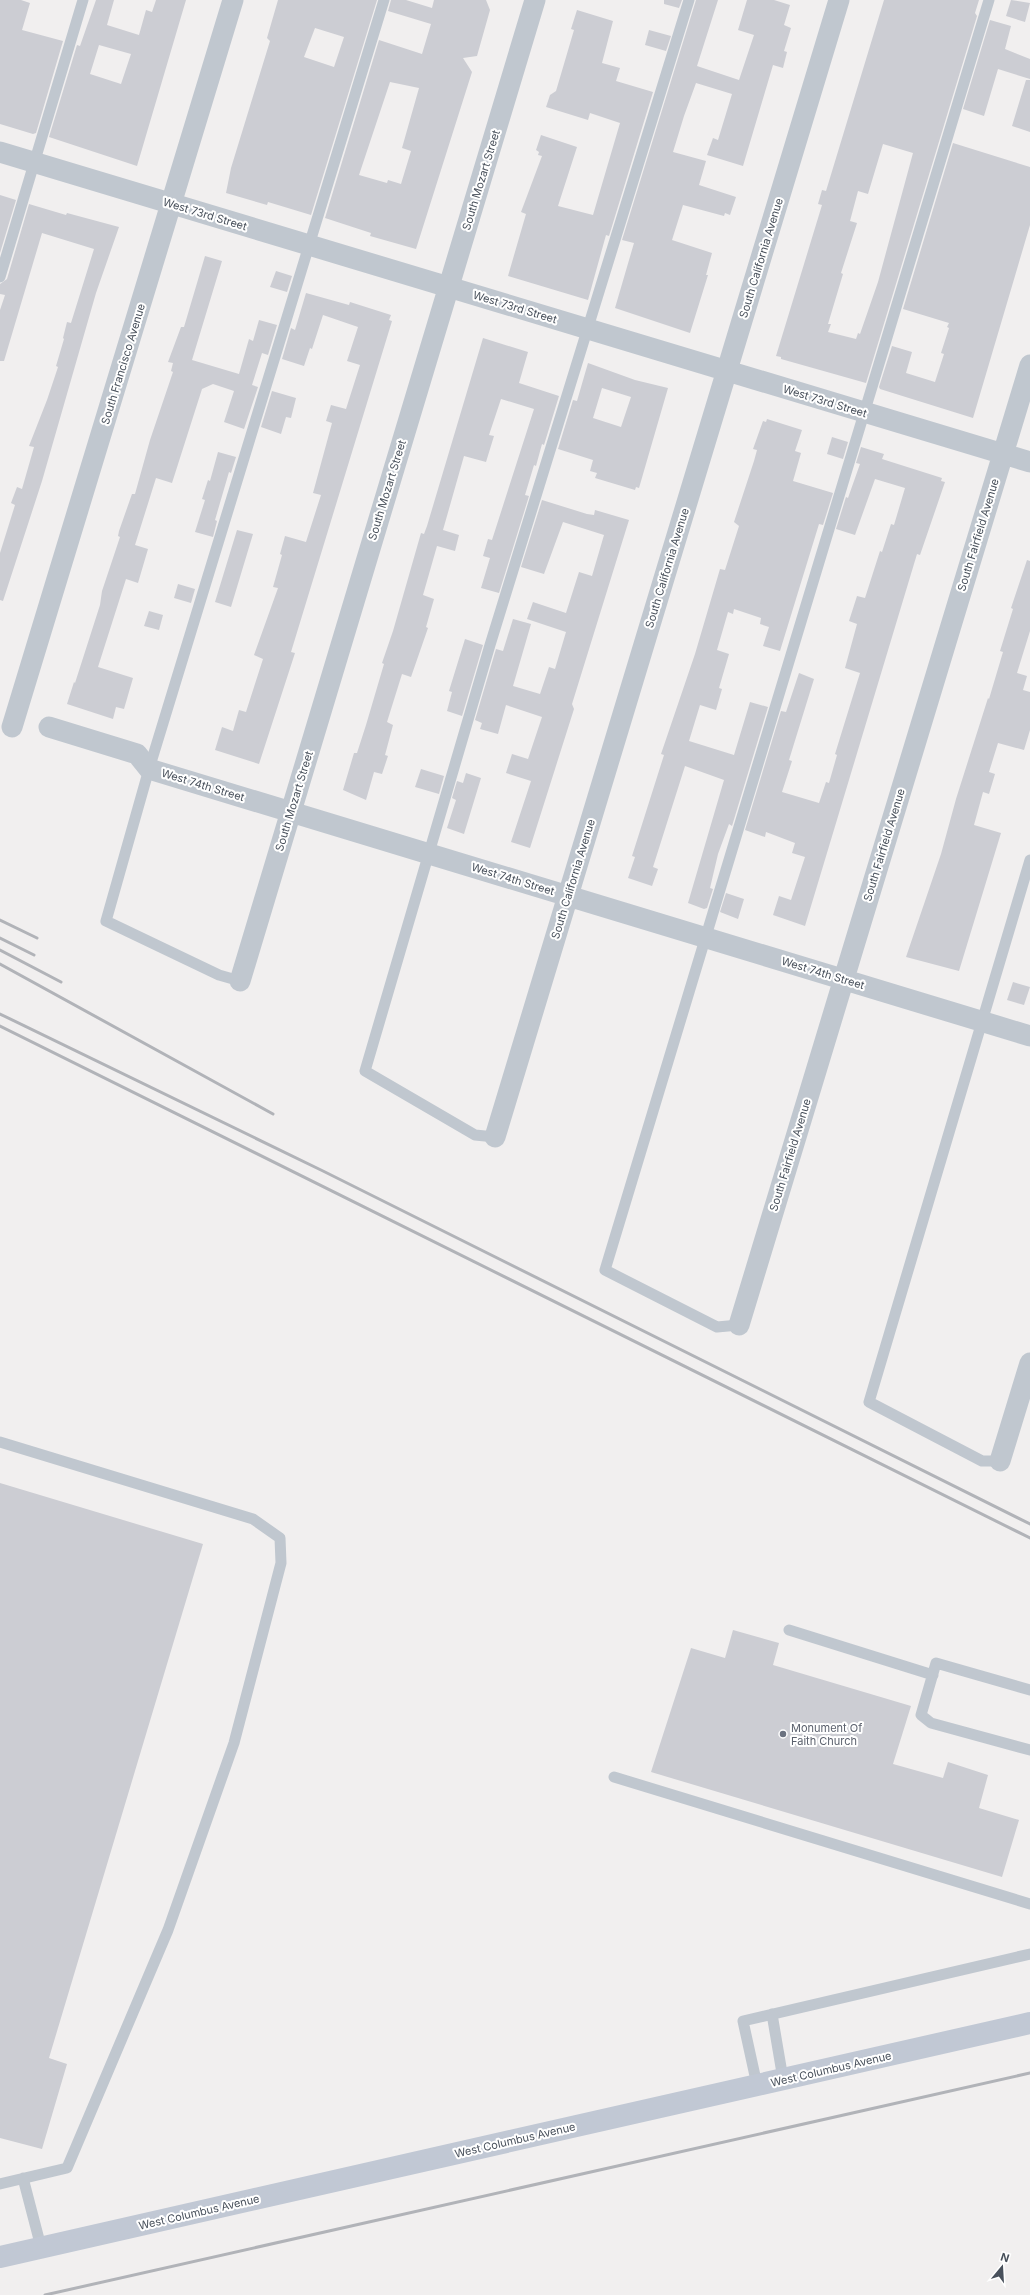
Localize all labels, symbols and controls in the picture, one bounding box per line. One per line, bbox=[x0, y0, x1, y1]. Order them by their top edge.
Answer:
street label: South Mozart Street bbox=[459, 128, 503, 232]
street label: West 73rd Street bbox=[161, 195, 249, 234]
street label: South California Avenue bbox=[736, 196, 786, 320]
street label: West 73rd Street bbox=[471, 288, 559, 327]
street label: South Francisco Avenue bbox=[98, 302, 148, 426]
street label: West 73rd Street bbox=[781, 382, 869, 421]
street label: South Mozart Street bbox=[365, 438, 409, 542]
street label: South Fairfield Avenue bbox=[954, 477, 1002, 593]
street label: South California Avenue bbox=[642, 506, 692, 630]
street label: South Mozart Street bbox=[272, 749, 316, 853]
street label: West 74th Street bbox=[160, 766, 247, 804]
street label: South Fairfield Avenue bbox=[860, 787, 908, 903]
street label: South California Avenue bbox=[548, 817, 598, 941]
street label: West 74th Street bbox=[470, 860, 557, 898]
street label: West 74th Street bbox=[780, 954, 867, 992]
street label: South Fairfield Avenue bbox=[766, 1097, 814, 1213]
place label: Monument Of Faith Church bbox=[791, 1721, 862, 1748]
marker: Monument Of Faith Church bbox=[778, 1729, 788, 1739]
street label: West Columbus Avenue bbox=[769, 2048, 893, 2090]
street label: West Columbus Avenue bbox=[453, 2119, 577, 2161]
street label: West Columbus Avenue bbox=[137, 2191, 261, 2233]
north arrow bbox=[982, 2247, 1022, 2287]
text: N bbox=[999, 2250, 1011, 2265]

